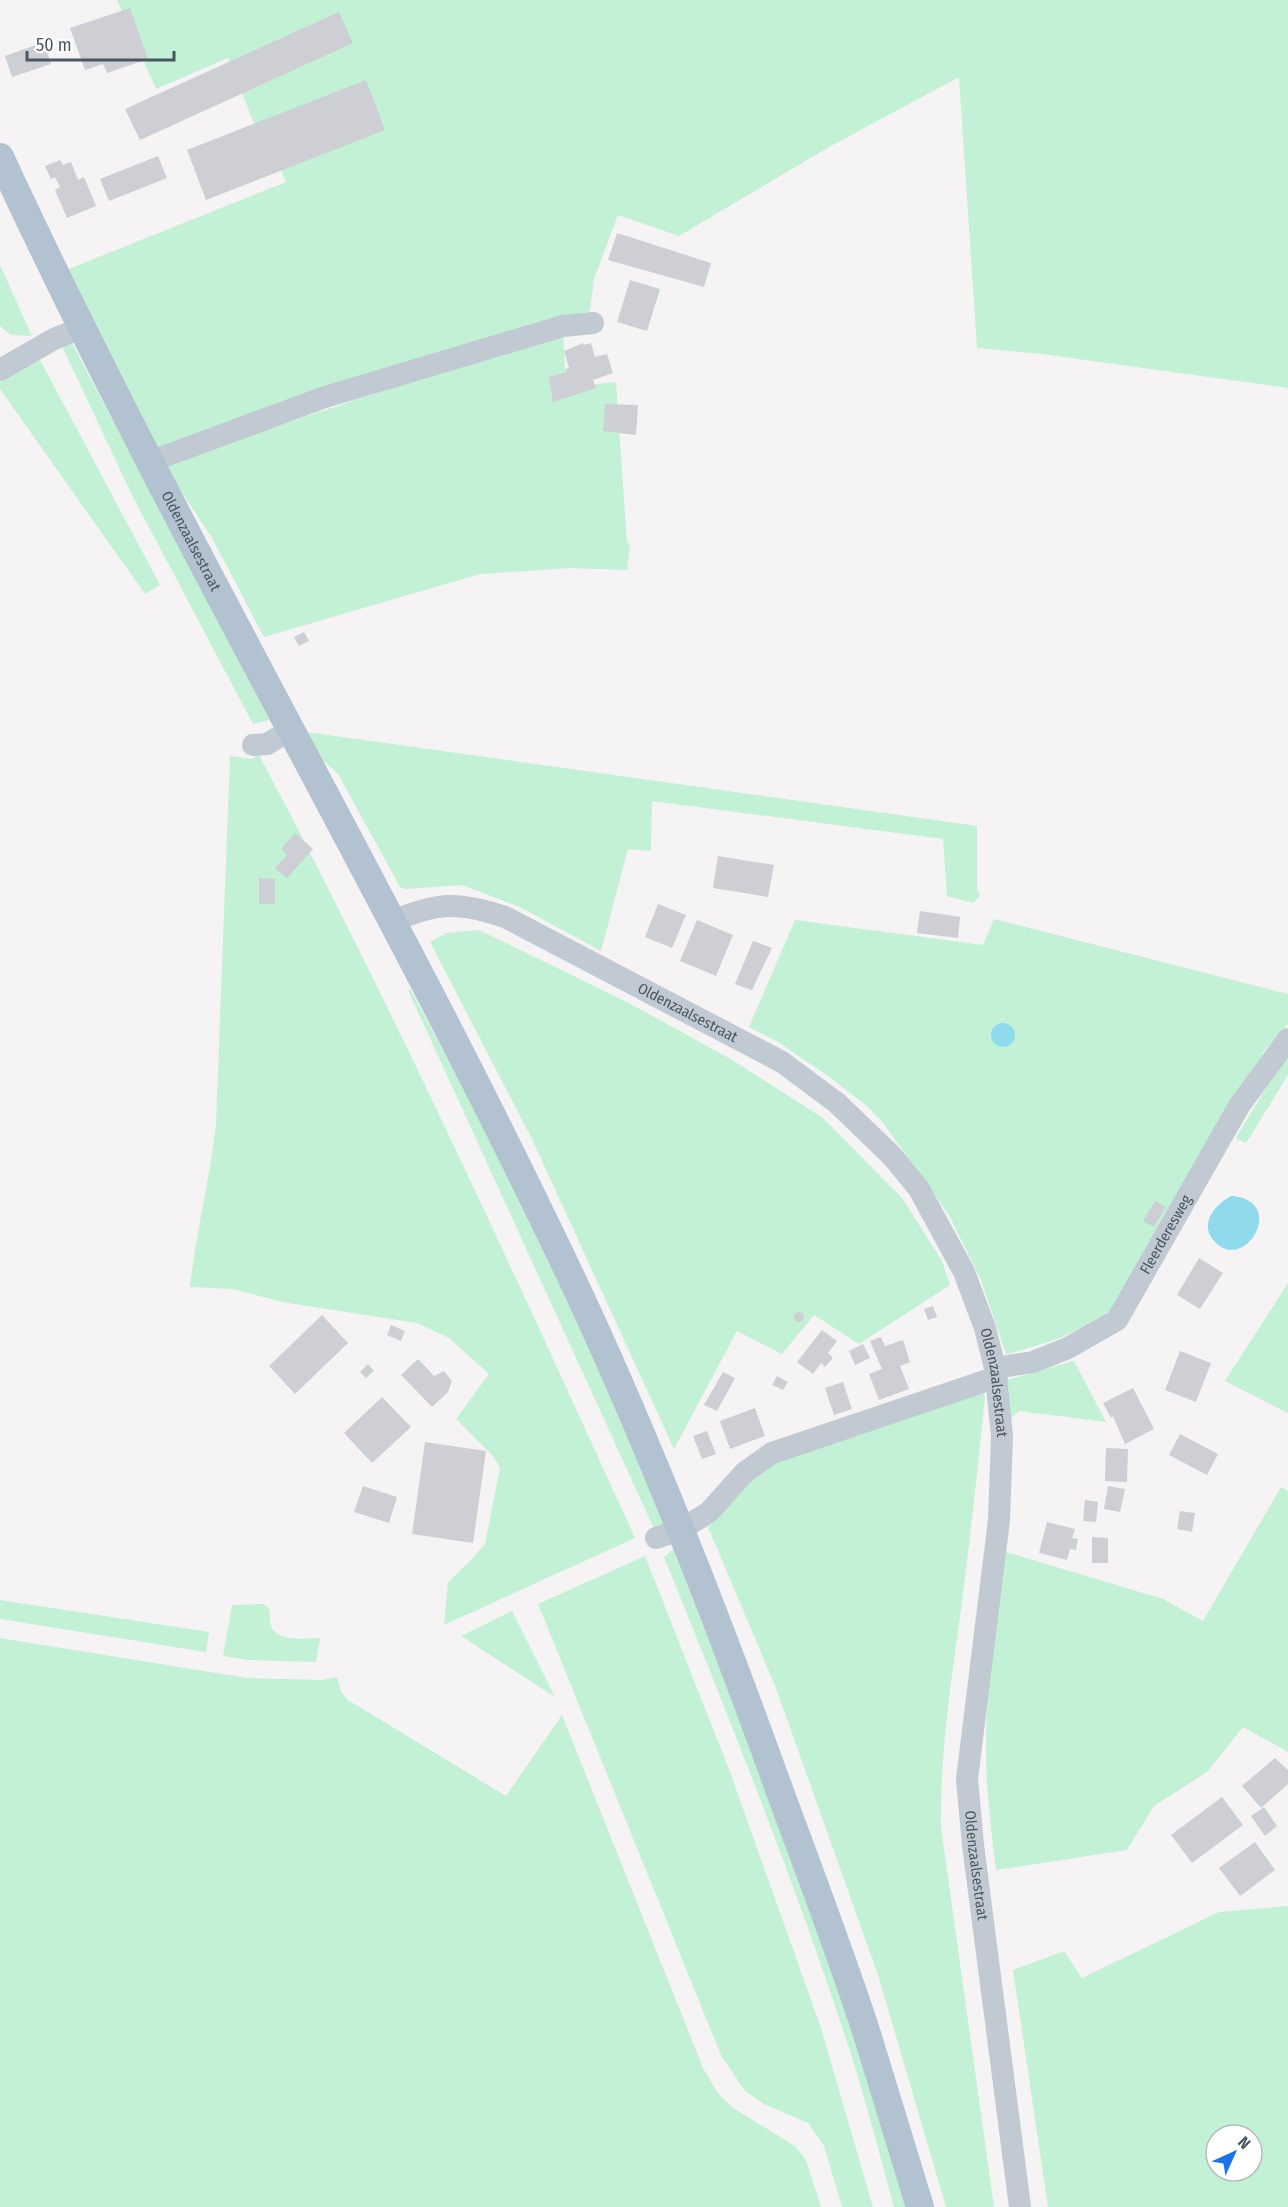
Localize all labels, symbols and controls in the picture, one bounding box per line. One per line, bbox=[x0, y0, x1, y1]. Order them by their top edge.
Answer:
scale bar bbox=[27, 24, 174, 62]
text: 50 m bbox=[36, 34, 72, 56]
street label: Oldenzaalsestraat bbox=[158, 488, 225, 594]
street label: Oldenzaalsestraat bbox=[635, 979, 741, 1046]
street label: Fleerderesweg bbox=[1136, 1192, 1195, 1277]
street label: Oldenzaalsestraat bbox=[976, 1326, 1011, 1438]
street label: Oldenzaalsestraat bbox=[961, 1810, 992, 1922]
north arrow bbox=[1204, 2123, 1264, 2183]
text: N bbox=[1234, 2133, 1254, 2153]

